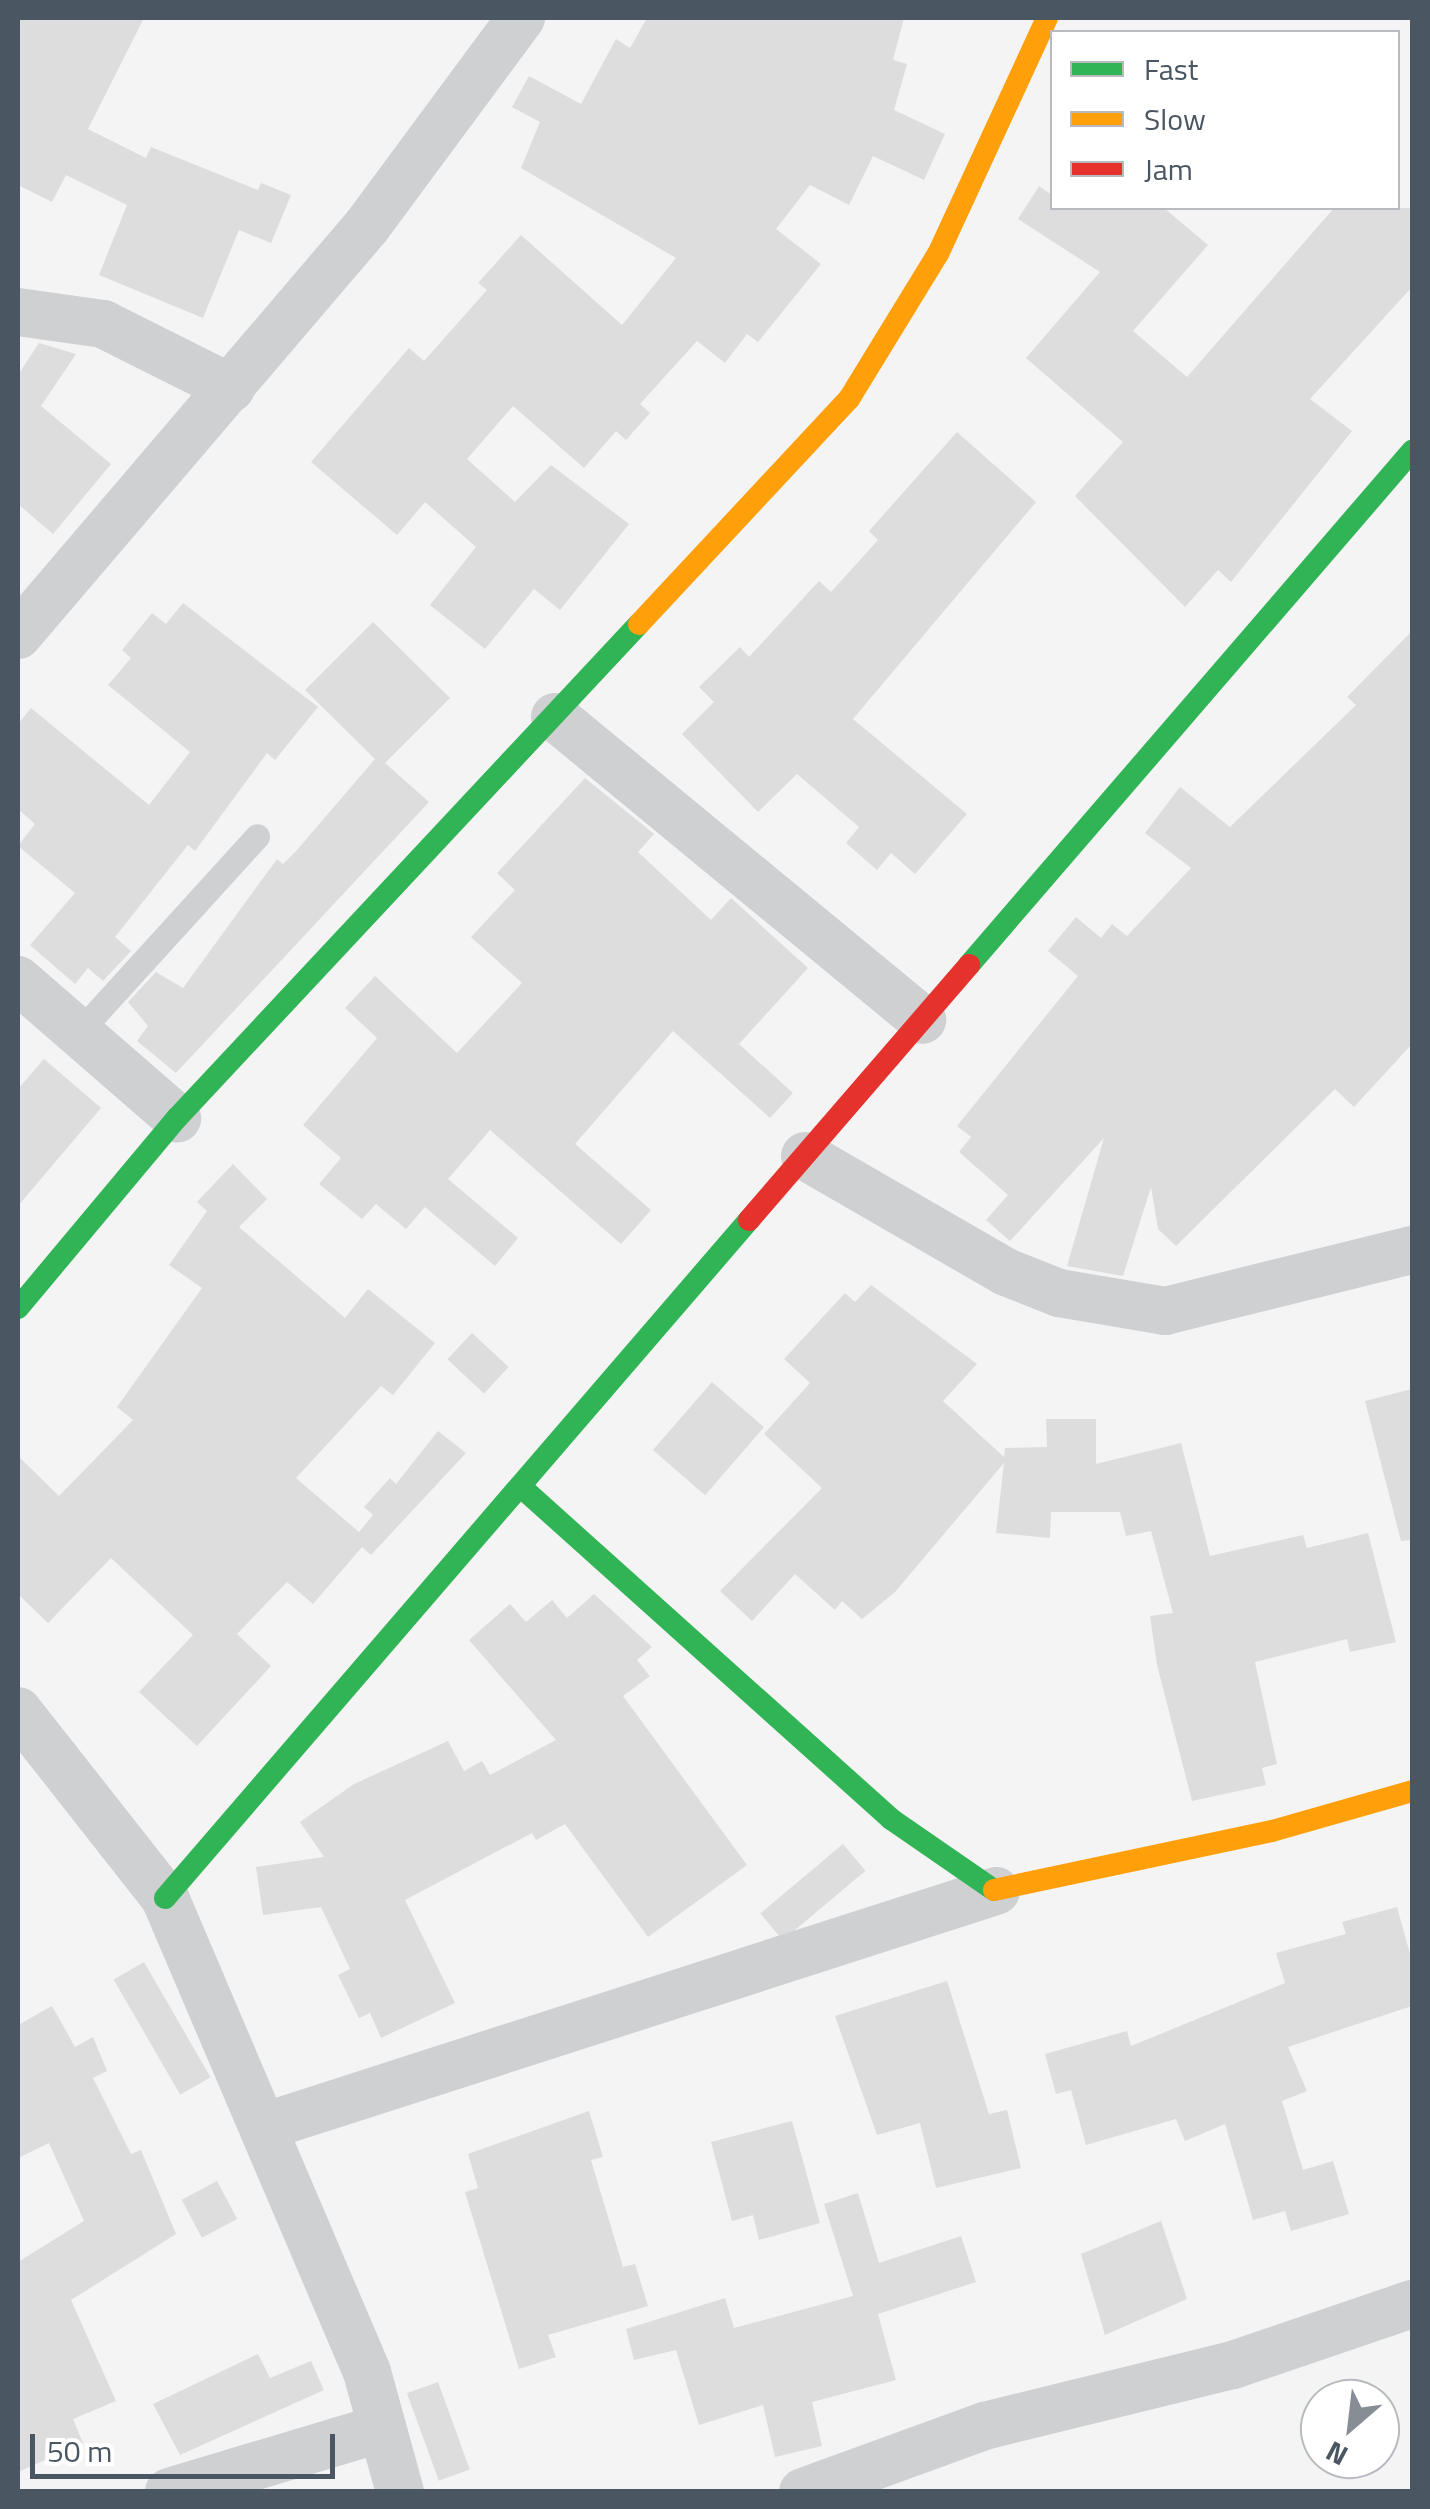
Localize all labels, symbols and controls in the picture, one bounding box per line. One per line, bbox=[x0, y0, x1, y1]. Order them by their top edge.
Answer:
legend bbox=[1050, 30, 1400, 210]
text: Fast bbox=[1144, 46, 1198, 92]
text: Slow bbox=[1144, 96, 1206, 142]
text: Jam bbox=[1144, 146, 1193, 192]
north arrow bbox=[1300, 2379, 1400, 2479]
scale bar bbox=[35, 2414, 340, 2476]
text: 50 m bbox=[47, 2428, 112, 2474]
text: N bbox=[1318, 2431, 1355, 2478]

